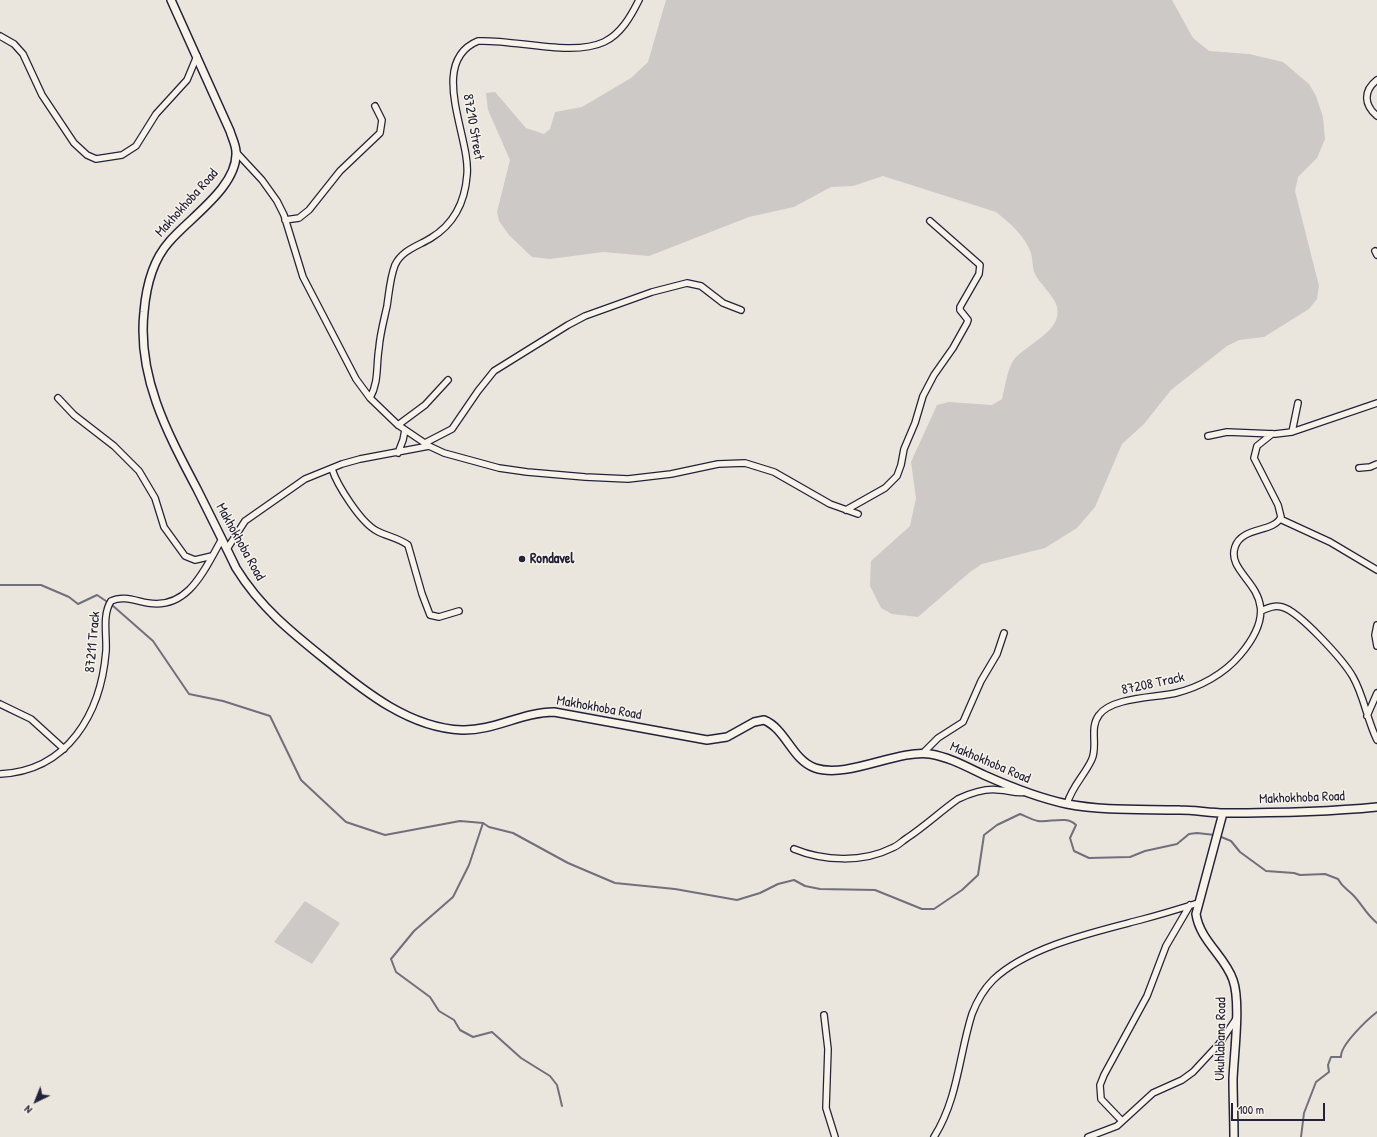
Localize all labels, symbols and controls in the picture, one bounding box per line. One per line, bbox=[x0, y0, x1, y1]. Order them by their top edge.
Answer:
street label: 87210 Street bbox=[459, 93, 487, 161]
street label: Makhokhoba Road bbox=[152, 165, 222, 241]
street label: Makhokhoba Road bbox=[212, 500, 268, 584]
place label: Rondavel bbox=[530, 551, 574, 567]
marker: Rondavel bbox=[517, 554, 527, 564]
street label: 87211 Track bbox=[82, 611, 104, 673]
street label: 87208 Track bbox=[1120, 669, 1186, 699]
street label: Makhokhoba Road bbox=[555, 692, 643, 724]
street label: Makhokhoba Road bbox=[947, 738, 1033, 788]
street label: Makhokhoba Road bbox=[1259, 788, 1345, 808]
street label: Ukuhlabana Road bbox=[1212, 997, 1230, 1081]
north arrow bbox=[16, 1081, 56, 1121]
scale bar bbox=[1233, 1095, 1327, 1121]
text: 100 m bbox=[1238, 1101, 1264, 1118]
text: N bbox=[21, 1103, 35, 1117]

